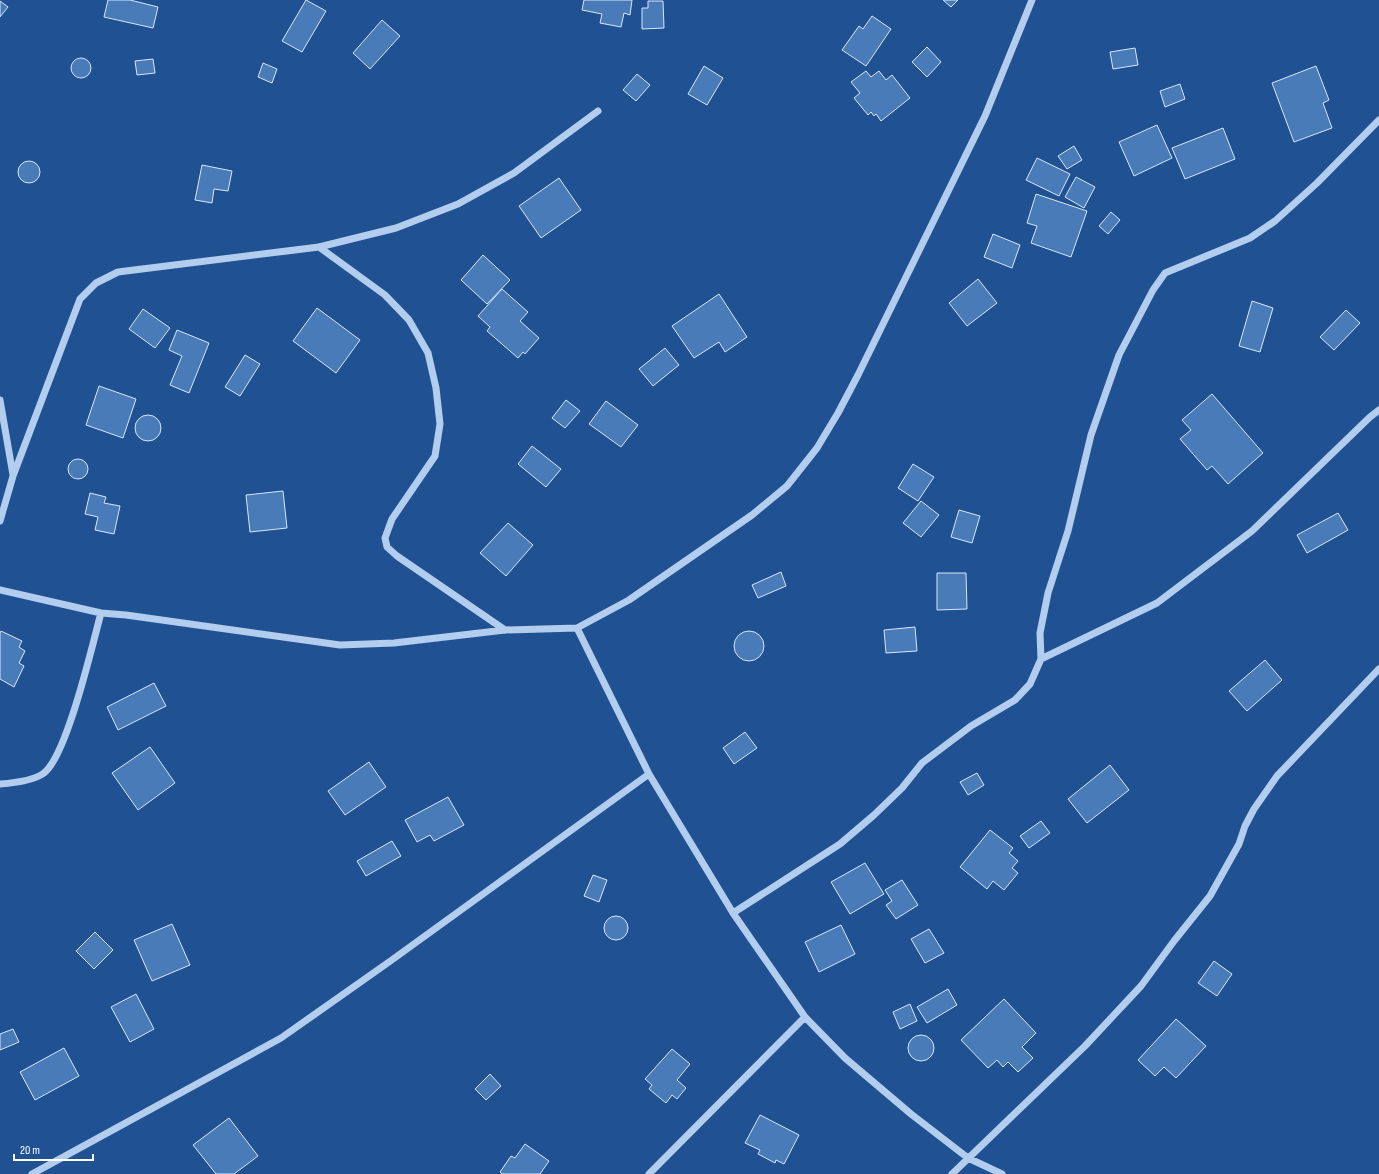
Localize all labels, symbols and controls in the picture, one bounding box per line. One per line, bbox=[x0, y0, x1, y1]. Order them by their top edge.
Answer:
scale bar bbox=[14, 1136, 93, 1162]
text: 20 m bbox=[20, 1143, 40, 1158]

